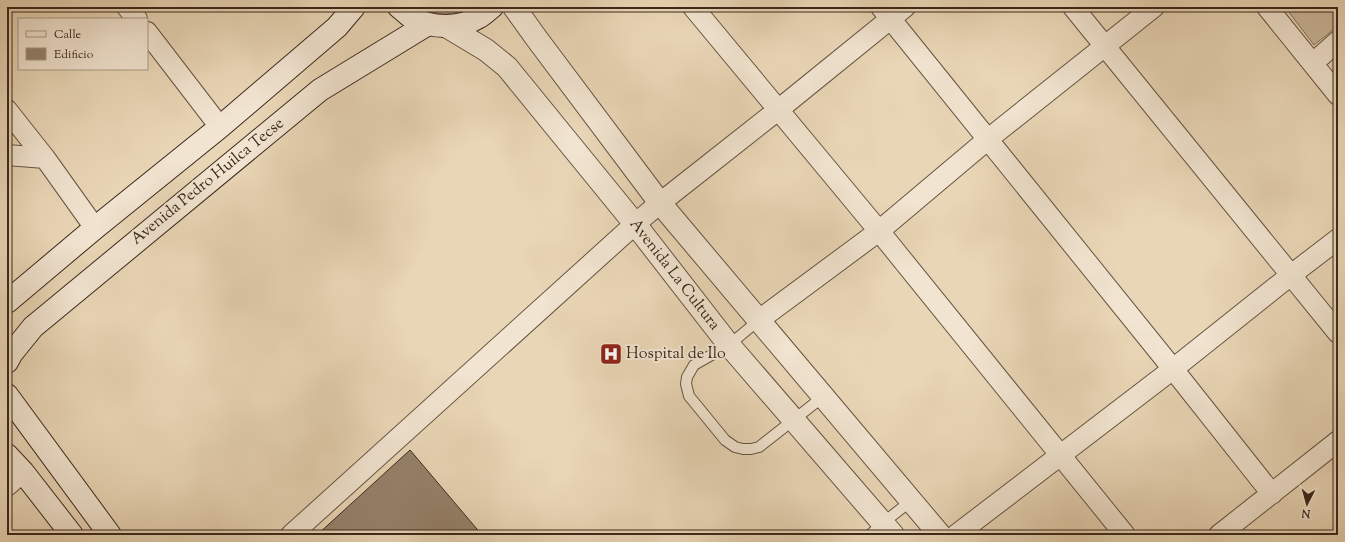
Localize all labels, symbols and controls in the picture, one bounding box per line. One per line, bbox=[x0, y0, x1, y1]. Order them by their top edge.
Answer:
legend bbox=[18, 18, 148, 70]
text: Calle bbox=[54, 26, 82, 44]
text: Edificio bbox=[54, 46, 94, 64]
street label: Avenida Pedro Huilca Tecse bbox=[127, 113, 289, 251]
street label: Avenida La Cultura bbox=[623, 214, 725, 336]
hospital icon: Hospital de Ilo bbox=[598, 341, 624, 367]
place label: Hospital de Ilo bbox=[626, 343, 726, 366]
north arrow bbox=[1287, 484, 1327, 524]
text: N bbox=[1301, 505, 1312, 521]

